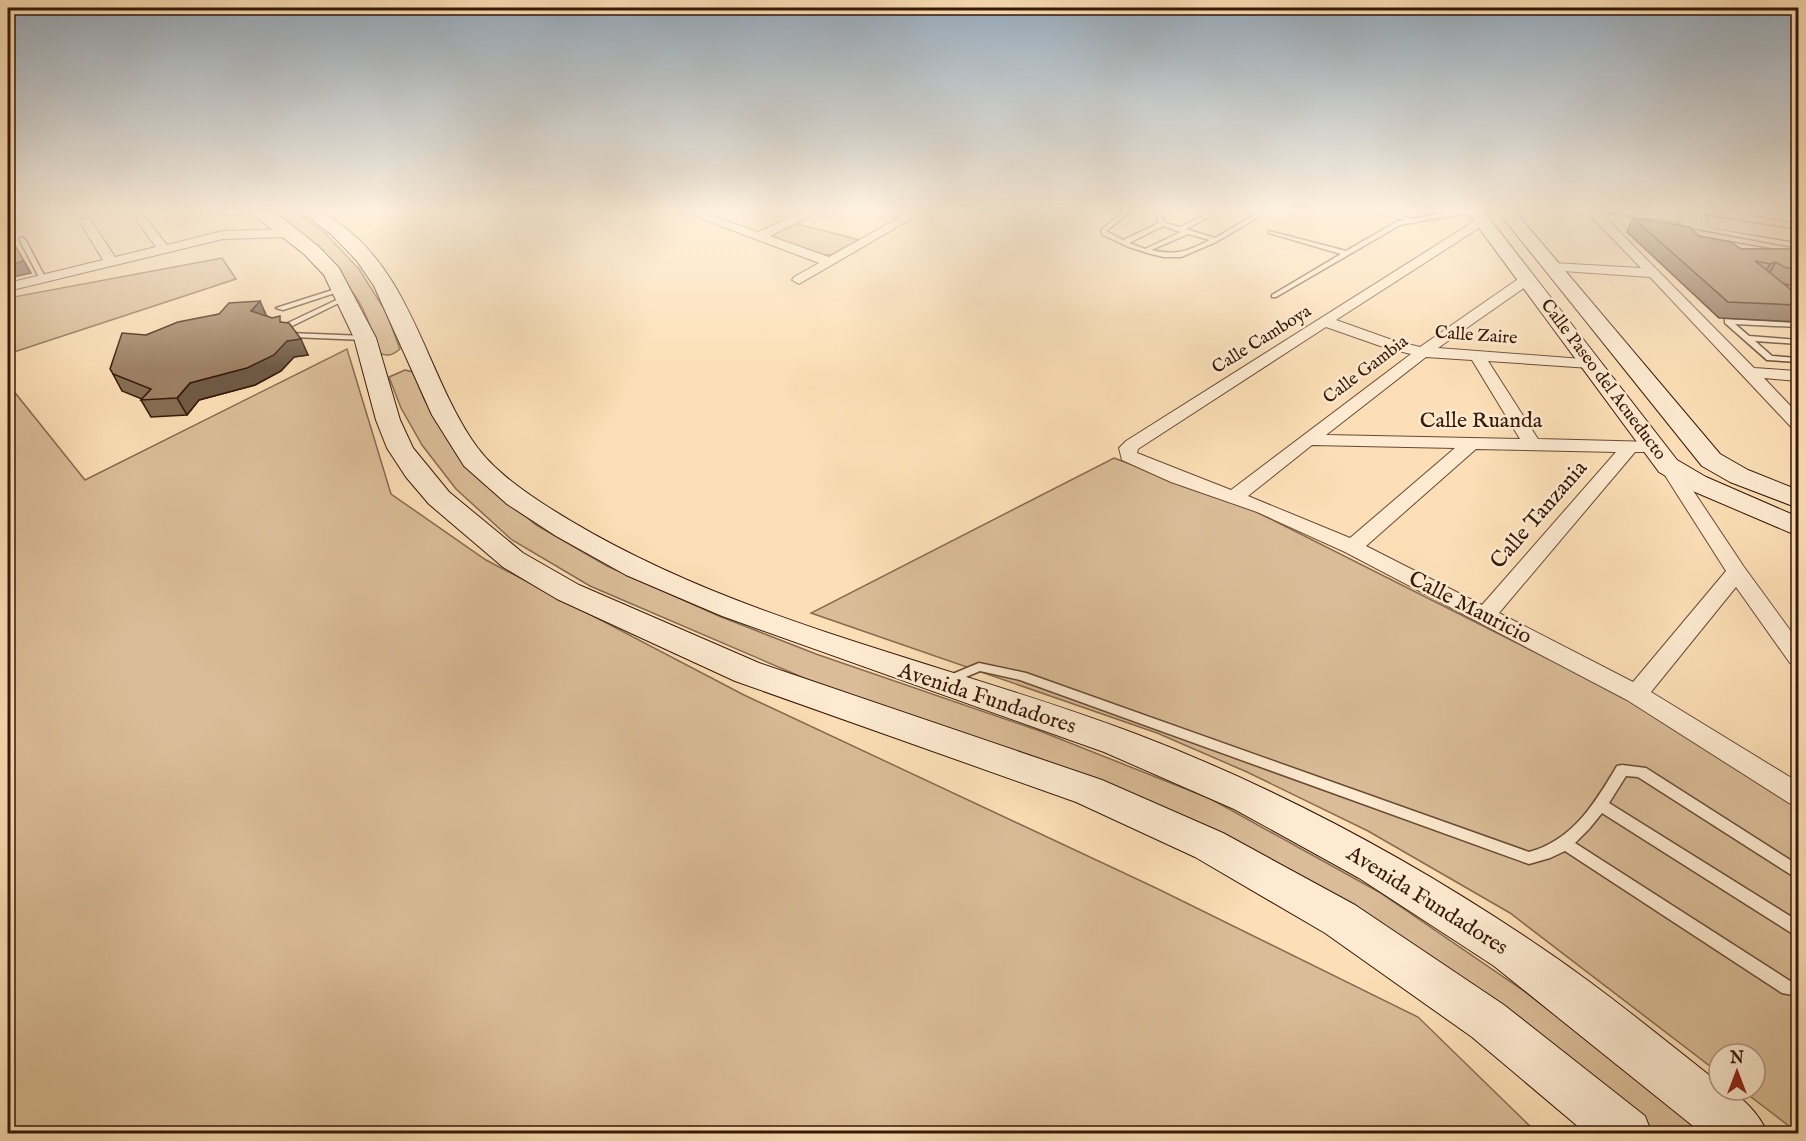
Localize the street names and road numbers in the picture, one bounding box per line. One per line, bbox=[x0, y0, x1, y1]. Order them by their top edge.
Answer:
street label: Calle Paseo del Acueducto bbox=[1535, 295, 1671, 465]
street label: Calle Camboya bbox=[1208, 300, 1316, 380]
street label: Calle Zaire bbox=[1434, 322, 1518, 350]
street label: Calle Gambia bbox=[1319, 330, 1413, 409]
street label: Calle Ruanda bbox=[1420, 407, 1543, 435]
street label: Calle Tanzania bbox=[1484, 455, 1594, 575]
street label: Calle Mauricio bbox=[1404, 565, 1536, 651]
street label: Avenida Fundadores bbox=[894, 657, 1079, 741]
street label: Avenida Fundadores bbox=[1340, 839, 1513, 962]

